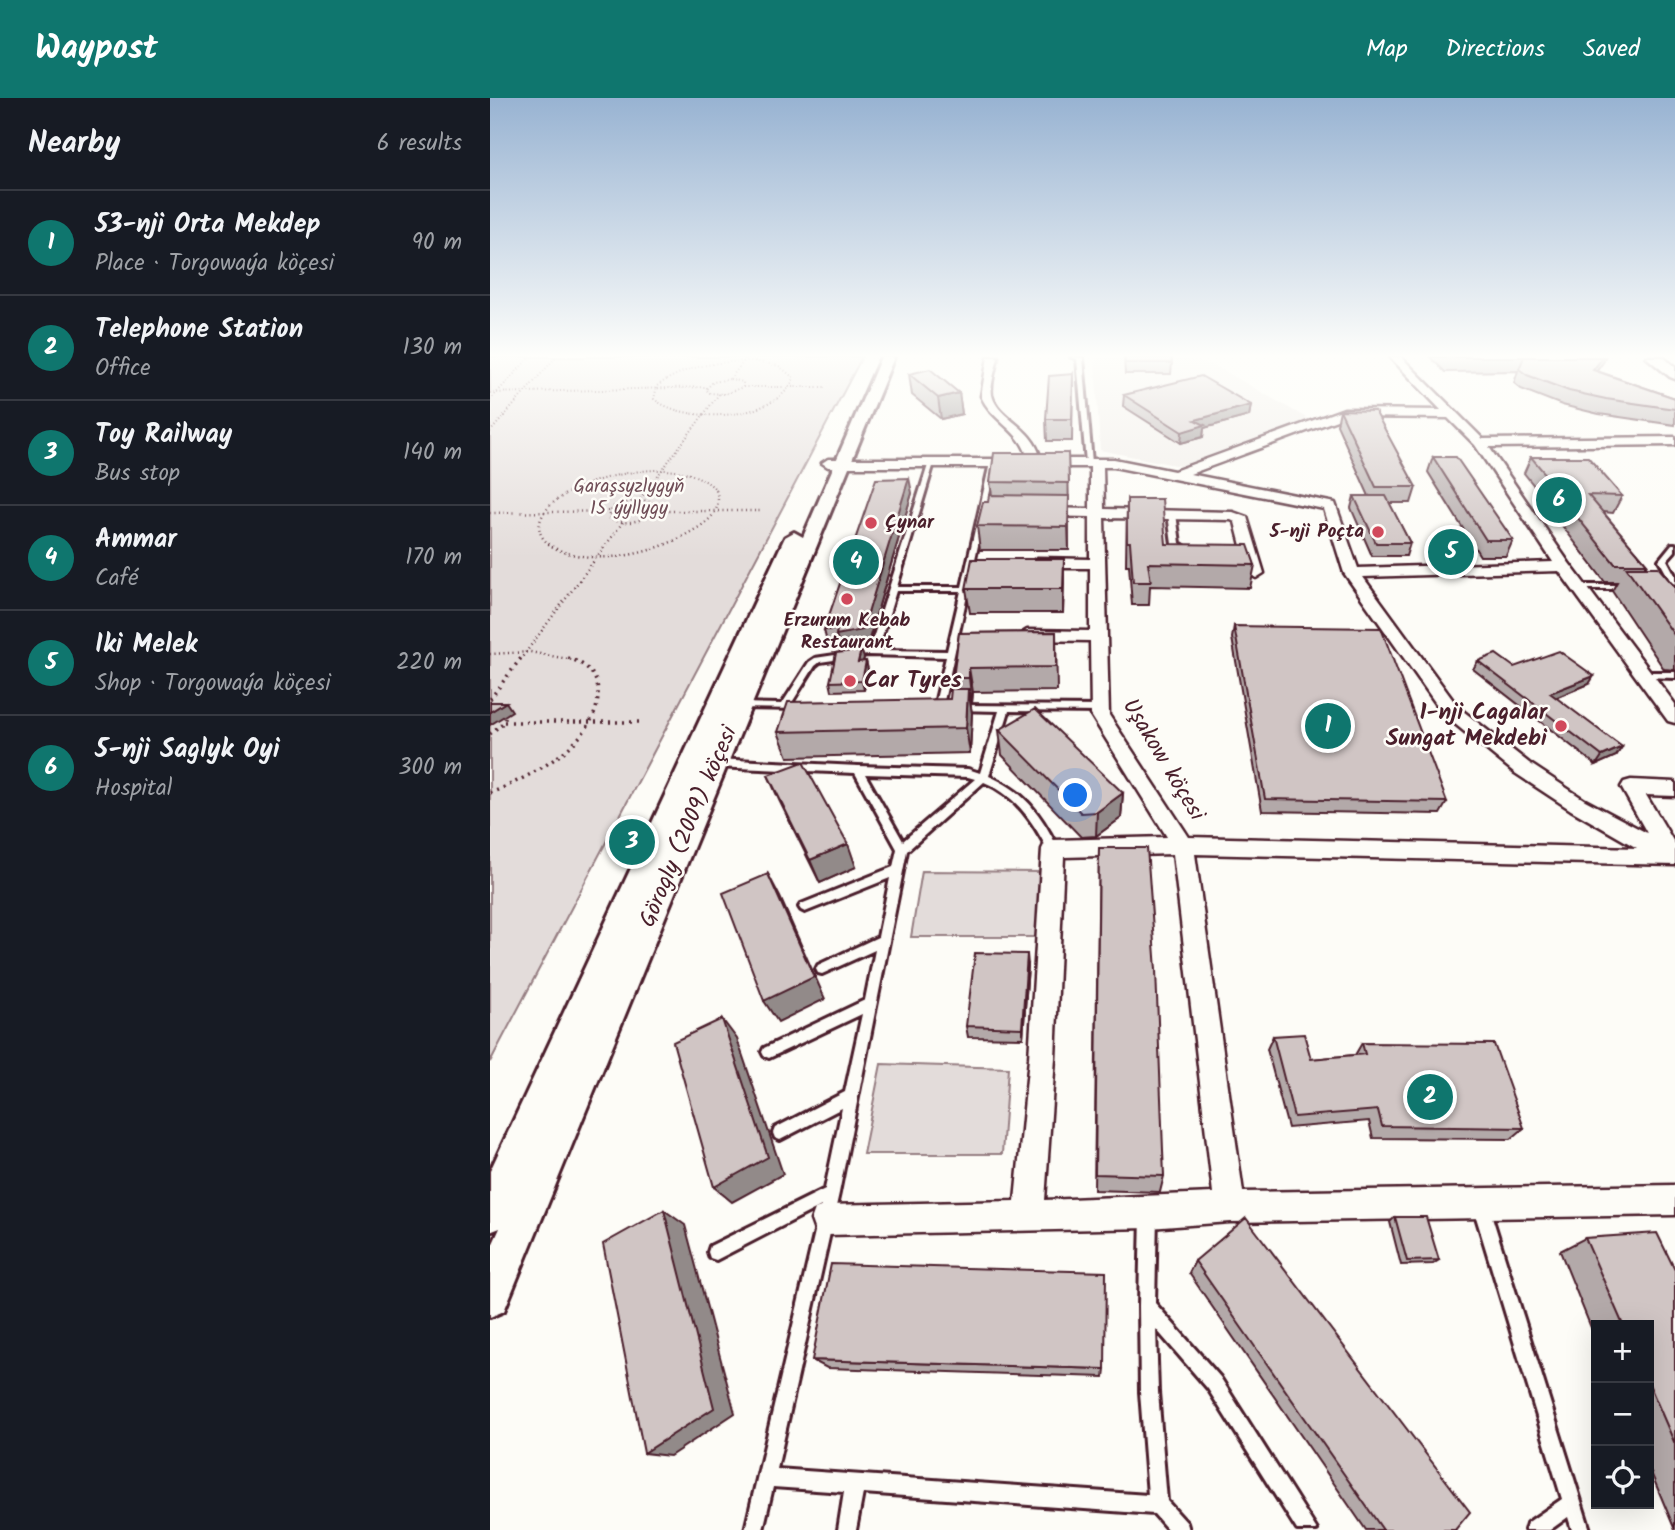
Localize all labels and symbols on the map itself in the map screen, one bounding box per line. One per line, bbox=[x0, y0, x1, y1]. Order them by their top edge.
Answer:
park label: Garaşsyzlygyň 15 ýyllygy bbox=[574, 472, 684, 524]
pin: 6 bbox=[1536, 474, 1582, 526]
place label: Çynar bbox=[885, 508, 935, 538]
marker: Çynar bbox=[863, 515, 879, 531]
place label: 5-nji Poçta bbox=[1269, 517, 1364, 547]
marker: 5-nji Poçta bbox=[1370, 524, 1386, 540]
pin: 5 bbox=[1428, 526, 1474, 578]
pin: 4 bbox=[833, 536, 879, 588]
marker: Erzurum Kebab Restaurant bbox=[839, 591, 855, 607]
place label: Erzurum Kebab Restaurant bbox=[784, 606, 911, 658]
place label: Car Tyres bbox=[864, 663, 962, 699]
marker: Car Tyres bbox=[842, 673, 858, 689]
street label: Uşakow köçesi bbox=[1112, 692, 1215, 829]
place label: 1-nji Cagalar Sungat Mekdebi bbox=[1386, 695, 1549, 757]
pin: 1 bbox=[1305, 700, 1351, 752]
marker: 1-nji Cagalar Sungat Mekdebi bbox=[1553, 718, 1569, 734]
street label: Görogly (2009) köçesi bbox=[630, 719, 748, 933]
your location bbox=[1058, 778, 1092, 812]
pin: 3 bbox=[609, 816, 655, 868]
pin: 2 bbox=[1407, 1071, 1453, 1123]

